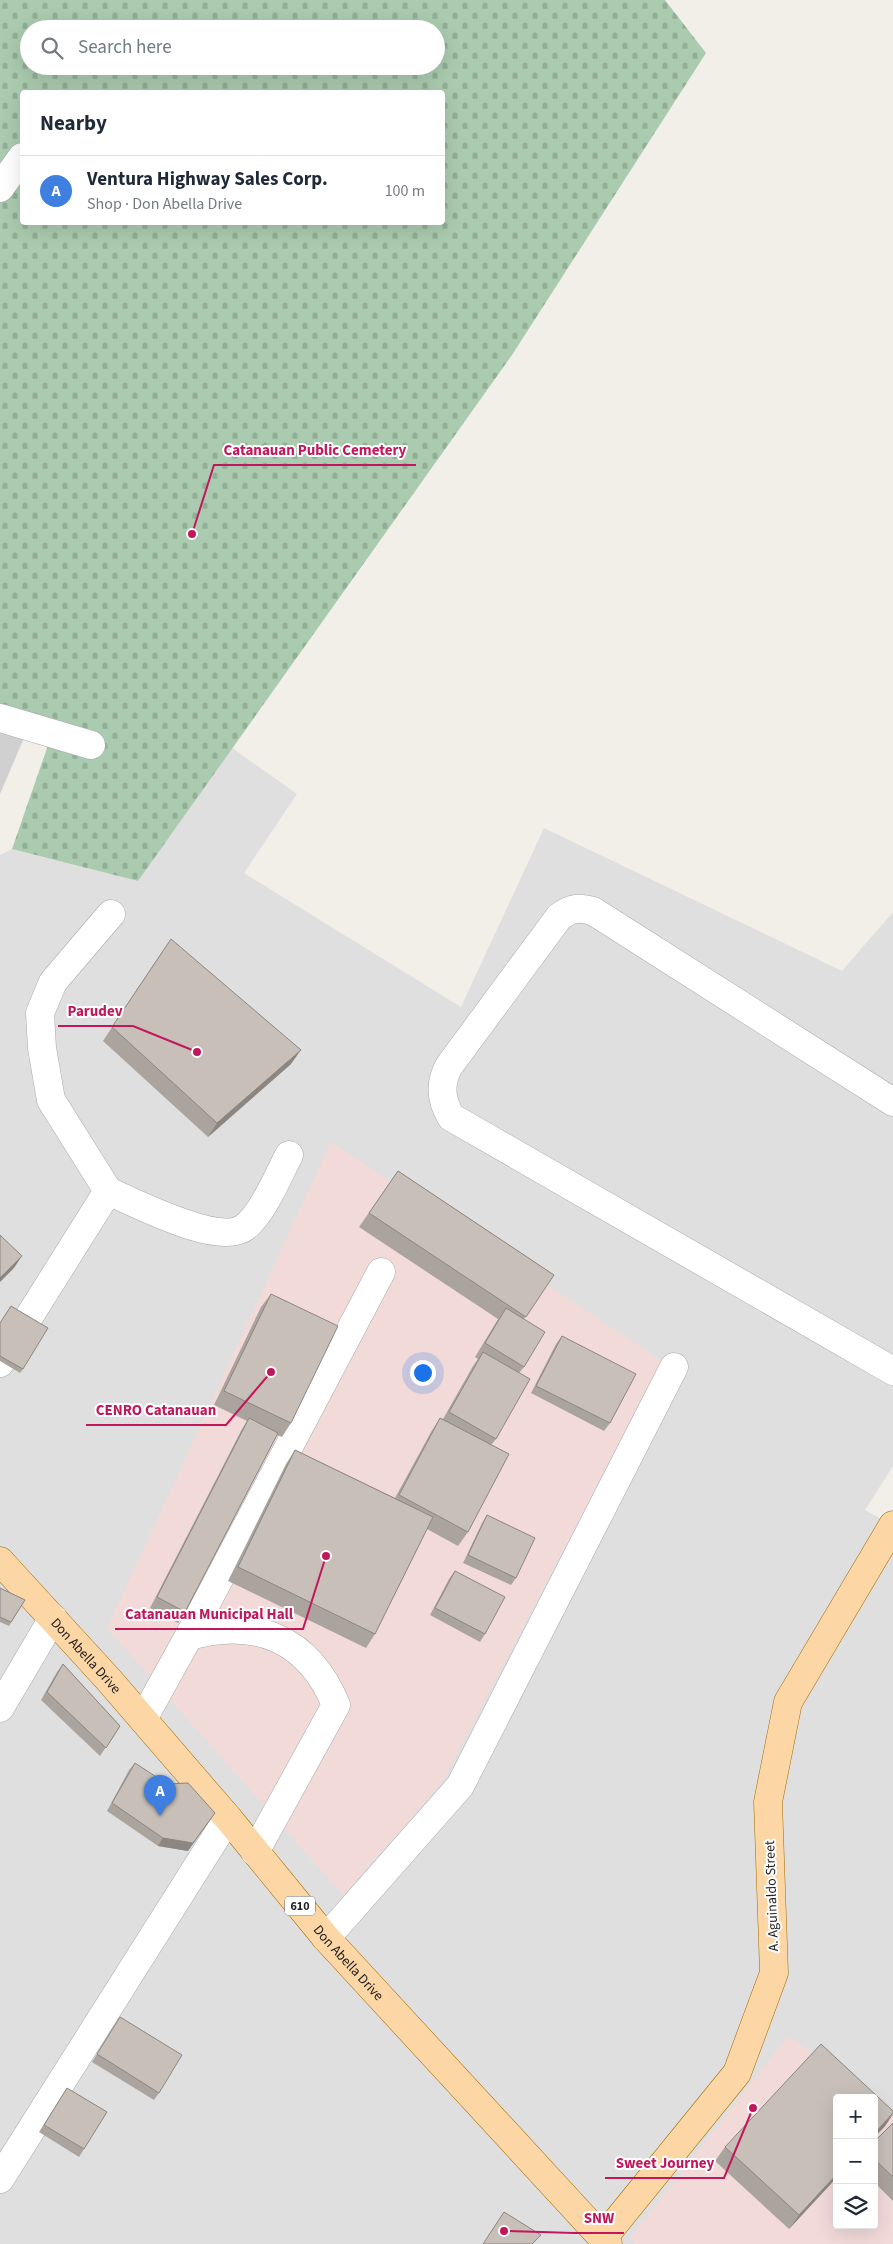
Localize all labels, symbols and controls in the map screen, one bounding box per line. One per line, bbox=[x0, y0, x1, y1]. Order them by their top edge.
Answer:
search box bbox=[20, 20, 445, 75]
icon: search bbox=[38, 34, 66, 62]
text: Search here bbox=[78, 34, 172, 61]
text: Nearby bbox=[40, 108, 107, 138]
text: Ventura Highway Sales Corp. bbox=[87, 166, 328, 193]
text: A bbox=[51, 180, 61, 202]
text: 100 m bbox=[385, 180, 425, 202]
text: Shop · Don Abella Drive bbox=[87, 193, 242, 215]
callout: Catanauan Public Cemetery bbox=[214, 435, 416, 465]
text: Catanauan Public Cemetery bbox=[224, 440, 407, 461]
callout: Parudev bbox=[58, 996, 133, 1026]
text: Parudev bbox=[68, 1001, 123, 1022]
your location bbox=[410, 1360, 436, 1386]
callout: CENRO Catanauan bbox=[86, 1395, 226, 1425]
text: CENRO Catanauan bbox=[96, 1400, 216, 1421]
callout: Catanauan Municipal Hall bbox=[115, 1599, 303, 1629]
text: Catanauan Municipal Hall bbox=[125, 1604, 294, 1625]
street label: Don Abella Drive bbox=[46, 1614, 125, 1699]
pin: A bbox=[144, 1775, 176, 1816]
street label: A. Aguinaldo Street bbox=[760, 1840, 784, 1952]
road number: 610 bbox=[285, 1896, 315, 1915]
street label: Don Abella Drive bbox=[308, 1921, 388, 2006]
map controls bbox=[833, 2094, 878, 2229]
button: + bbox=[833, 2094, 878, 2139]
button: − bbox=[833, 2139, 878, 2184]
callout: Sweet Journey bbox=[605, 2148, 724, 2178]
text: Sweet Journey bbox=[616, 2153, 714, 2174]
button: layers bbox=[833, 2184, 878, 2229]
callout: SNW bbox=[574, 2203, 624, 2233]
text: SNW bbox=[584, 2208, 614, 2229]

